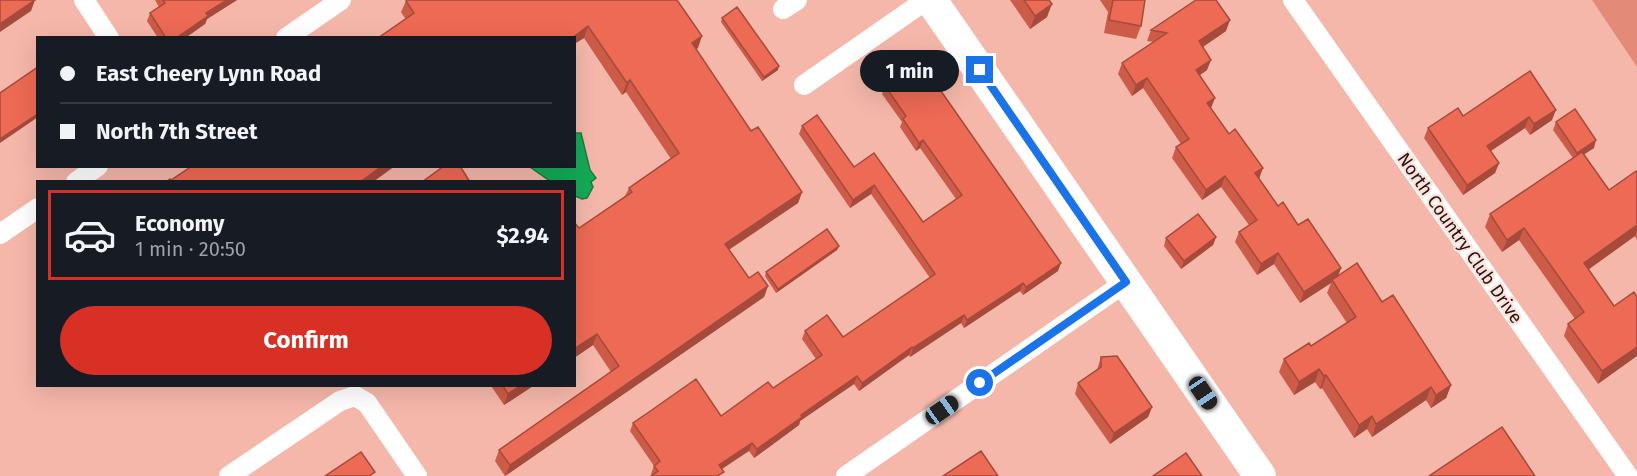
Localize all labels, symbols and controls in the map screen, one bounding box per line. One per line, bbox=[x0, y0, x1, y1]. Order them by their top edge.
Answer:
callout: 1 min bbox=[860, 49, 959, 91]
route end bbox=[966, 56, 993, 83]
text: 1 min bbox=[885, 59, 934, 83]
text: East Cheery Lynn Road bbox=[96, 60, 321, 87]
text: North 7th Street bbox=[96, 118, 257, 145]
street label: North Country Club Drive bbox=[1393, 148, 1527, 328]
icon: car bbox=[63, 208, 117, 262]
text: Economy bbox=[135, 210, 224, 237]
text: $2.94 bbox=[496, 222, 549, 249]
text: 1 min · 20:50 bbox=[135, 237, 246, 261]
button: Confirm bbox=[60, 306, 552, 375]
route start bbox=[966, 369, 993, 396]
car bbox=[1185, 373, 1221, 413]
car bbox=[922, 392, 962, 428]

